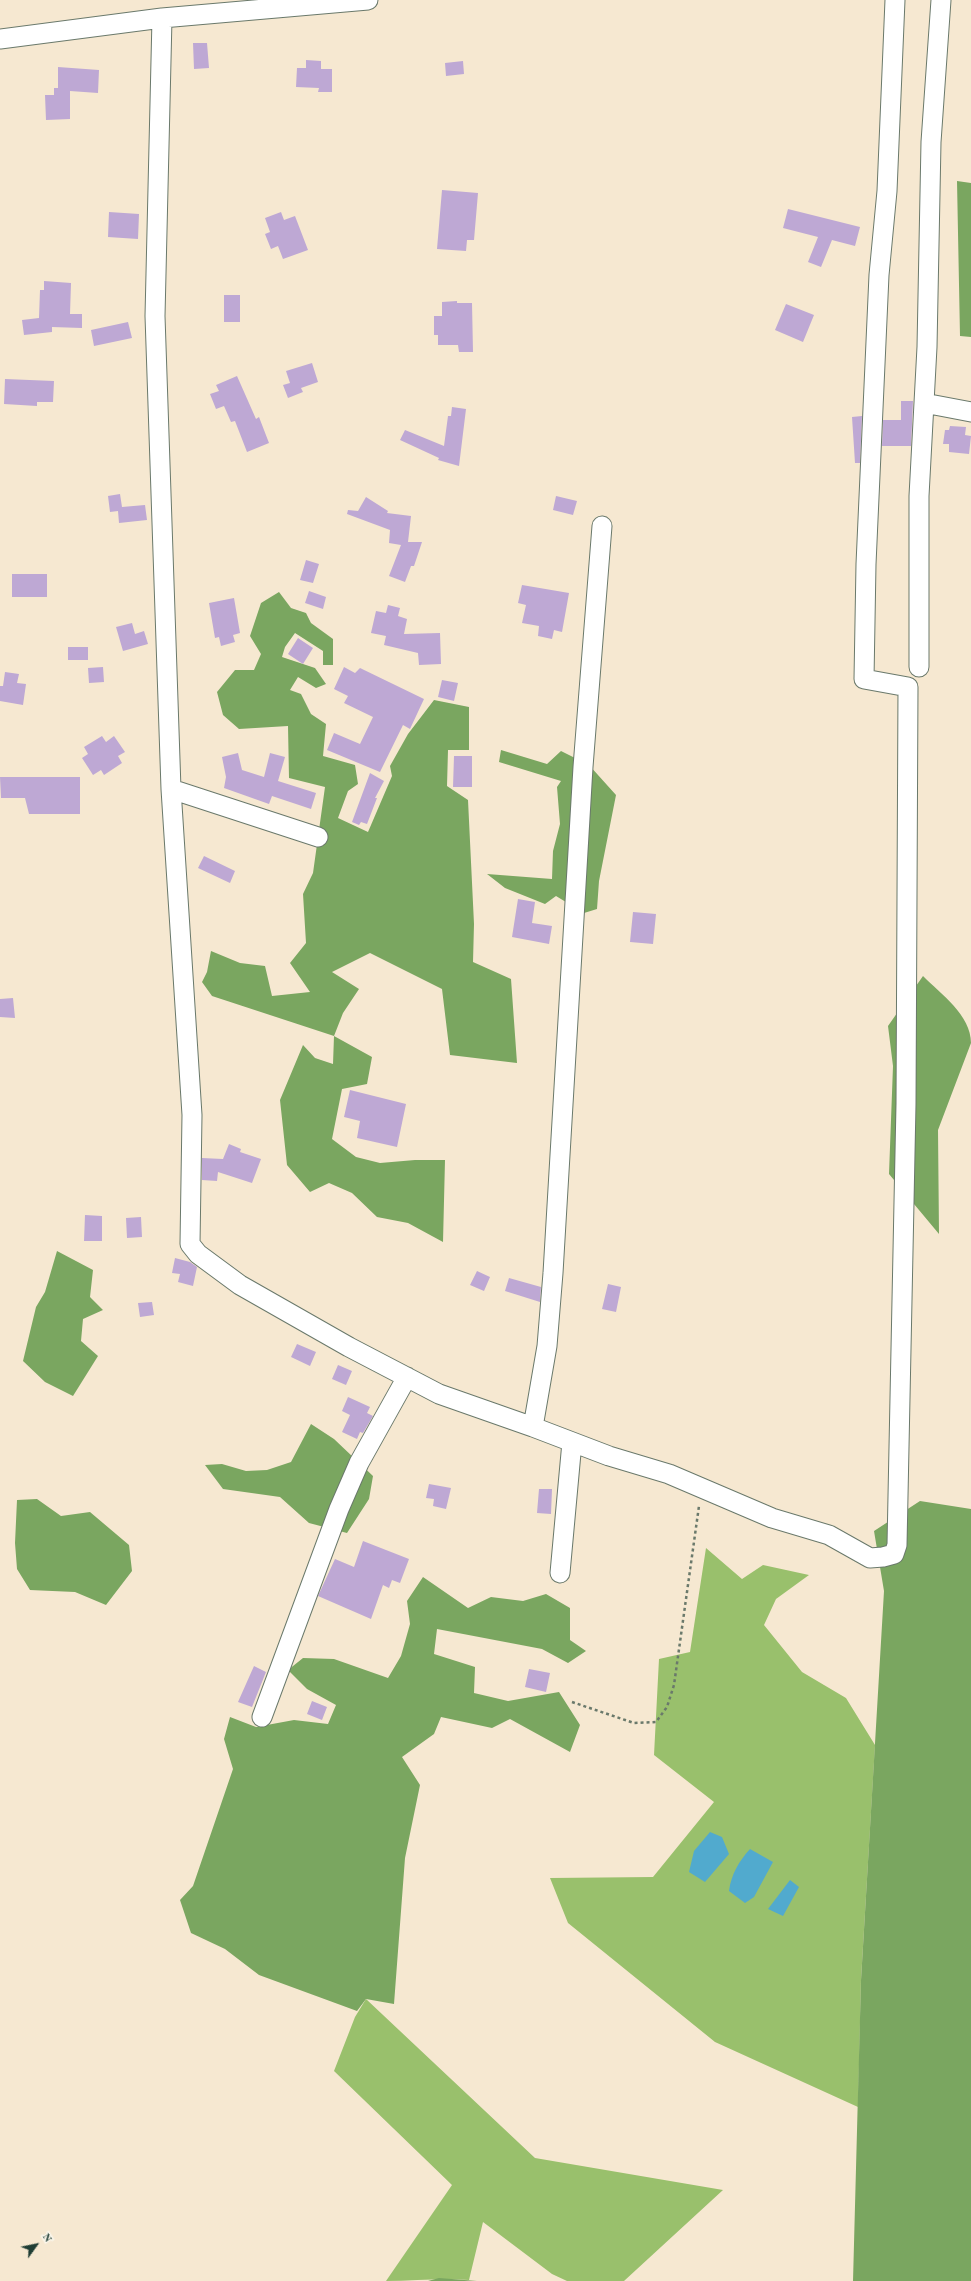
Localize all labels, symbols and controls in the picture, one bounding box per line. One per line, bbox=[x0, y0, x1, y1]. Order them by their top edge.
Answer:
north arrow bbox=[16, 2225, 56, 2265]
text: N bbox=[40, 2232, 53, 2245]

